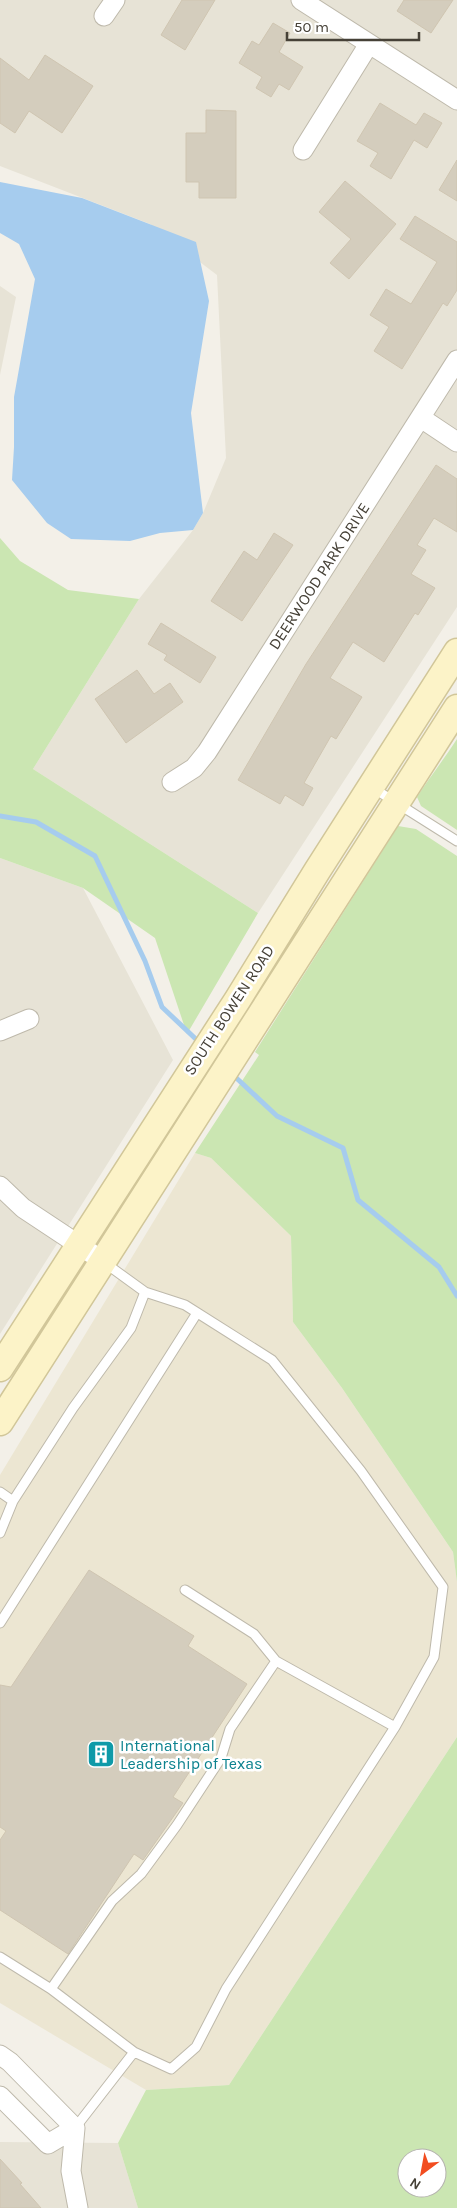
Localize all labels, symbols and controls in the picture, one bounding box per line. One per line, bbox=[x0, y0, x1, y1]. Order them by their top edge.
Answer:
scale bar bbox=[287, 10, 420, 42]
text: 50 m bbox=[294, 18, 329, 36]
street label: DEERWOOD PARK DRIVE bbox=[264, 499, 374, 653]
street label: SOUTH BOWEN ROAD bbox=[180, 941, 278, 1079]
place label: International Leadership of Texas bbox=[120, 1736, 262, 1773]
building icon: International Leadership of Texas bbox=[86, 1739, 116, 1769]
north arrow bbox=[397, 2148, 447, 2198]
text: N bbox=[407, 2174, 424, 2193]

